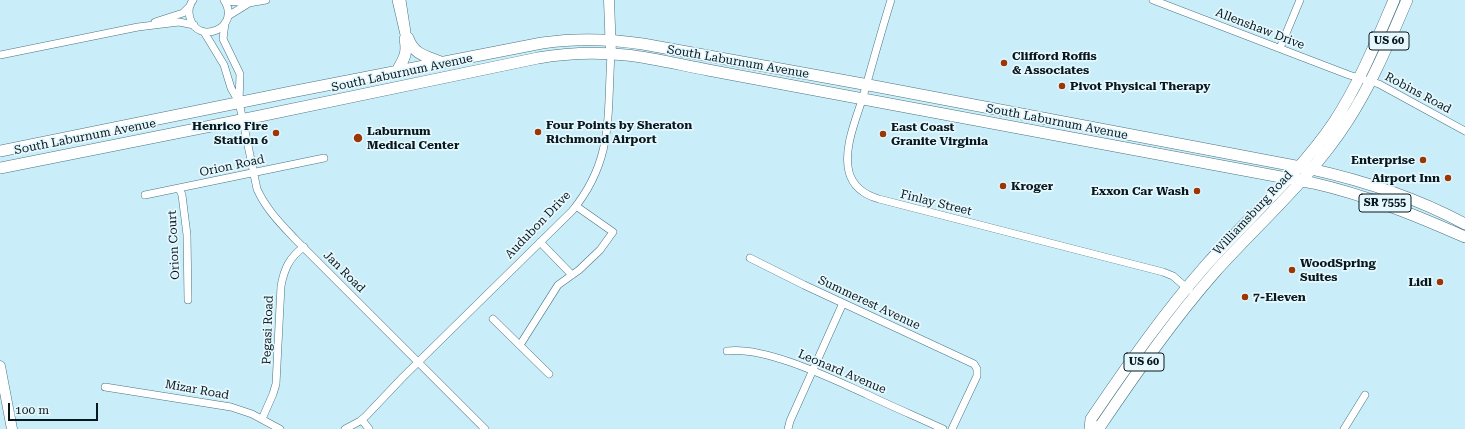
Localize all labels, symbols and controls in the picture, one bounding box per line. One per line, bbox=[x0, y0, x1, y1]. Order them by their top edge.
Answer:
street label: Allenshaw Drive bbox=[1213, 5, 1307, 53]
road number: US 60 bbox=[1369, 32, 1409, 50]
street label: South Laburnum Avenue bbox=[666, 42, 810, 82]
place label: Clifford Roffis & Associates bbox=[1012, 49, 1097, 77]
street label: South Laburnum Avenue bbox=[330, 51, 474, 95]
marker: Clifford Roffis & Associates bbox=[999, 58, 1009, 68]
street label: Robins Road bbox=[1382, 69, 1454, 117]
place label: Pivot Physical Therapy bbox=[1070, 79, 1211, 93]
marker: Pivot Physical Therapy bbox=[1057, 81, 1067, 91]
street label: South Laburnum Avenue bbox=[985, 101, 1129, 143]
street label: South Laburnum Avenue bbox=[13, 116, 157, 158]
place label: Four Points by Sheraton Richmond Airport bbox=[546, 118, 692, 146]
place label: Henrico Fire Station 6 bbox=[192, 119, 268, 147]
place label: East Coast Granite Virginia bbox=[891, 120, 988, 148]
place label: Laburnum Medical Center bbox=[367, 124, 459, 152]
marker: Four Points by Sheraton Richmond Airport bbox=[533, 127, 543, 137]
marker: Henrico Fire Station 6 bbox=[271, 128, 281, 138]
marker: East Coast Granite Virginia bbox=[878, 129, 888, 139]
marker: Laburnum Medical Center bbox=[352, 132, 364, 144]
street label: Orion Road bbox=[198, 152, 266, 180]
place label: Enterprise bbox=[1351, 153, 1415, 167]
marker: Enterprise bbox=[1418, 155, 1428, 165]
street label: Williamsburg Road bbox=[1210, 168, 1296, 258]
place label: Airport Inn bbox=[1372, 171, 1440, 185]
marker: Airport Inn bbox=[1443, 173, 1453, 183]
place label: Kroger bbox=[1011, 179, 1053, 193]
marker: Kroger bbox=[998, 181, 1008, 191]
place label: Exxon Car Wash bbox=[1091, 184, 1189, 198]
marker: Exxon Car Wash bbox=[1192, 186, 1202, 196]
street label: Finlay Street bbox=[899, 187, 973, 219]
street label: Audubon Drive bbox=[502, 188, 574, 262]
road number: SR 7555 bbox=[1359, 194, 1411, 212]
street label: Orion Court bbox=[165, 210, 183, 280]
street label: Jan Road bbox=[320, 248, 368, 296]
place label: WoodSpring Suites bbox=[1300, 256, 1376, 284]
marker: WoodSpring Suites bbox=[1287, 265, 1297, 275]
street label: Summerest Avenue bbox=[816, 273, 922, 333]
place label: Lidl bbox=[1408, 275, 1432, 289]
marker: Lidl bbox=[1435, 277, 1445, 287]
place label: 7-Eleven bbox=[1253, 290, 1306, 304]
marker: 7-Eleven bbox=[1240, 292, 1250, 302]
street label: Pegasi Road bbox=[260, 295, 276, 365]
street label: Leonard Avenue bbox=[796, 347, 888, 397]
road number: US 60 bbox=[1124, 353, 1164, 371]
street label: Mizar Road bbox=[164, 377, 230, 403]
scale bar bbox=[10, 395, 100, 421]
text: 100 m bbox=[15, 403, 49, 417]

